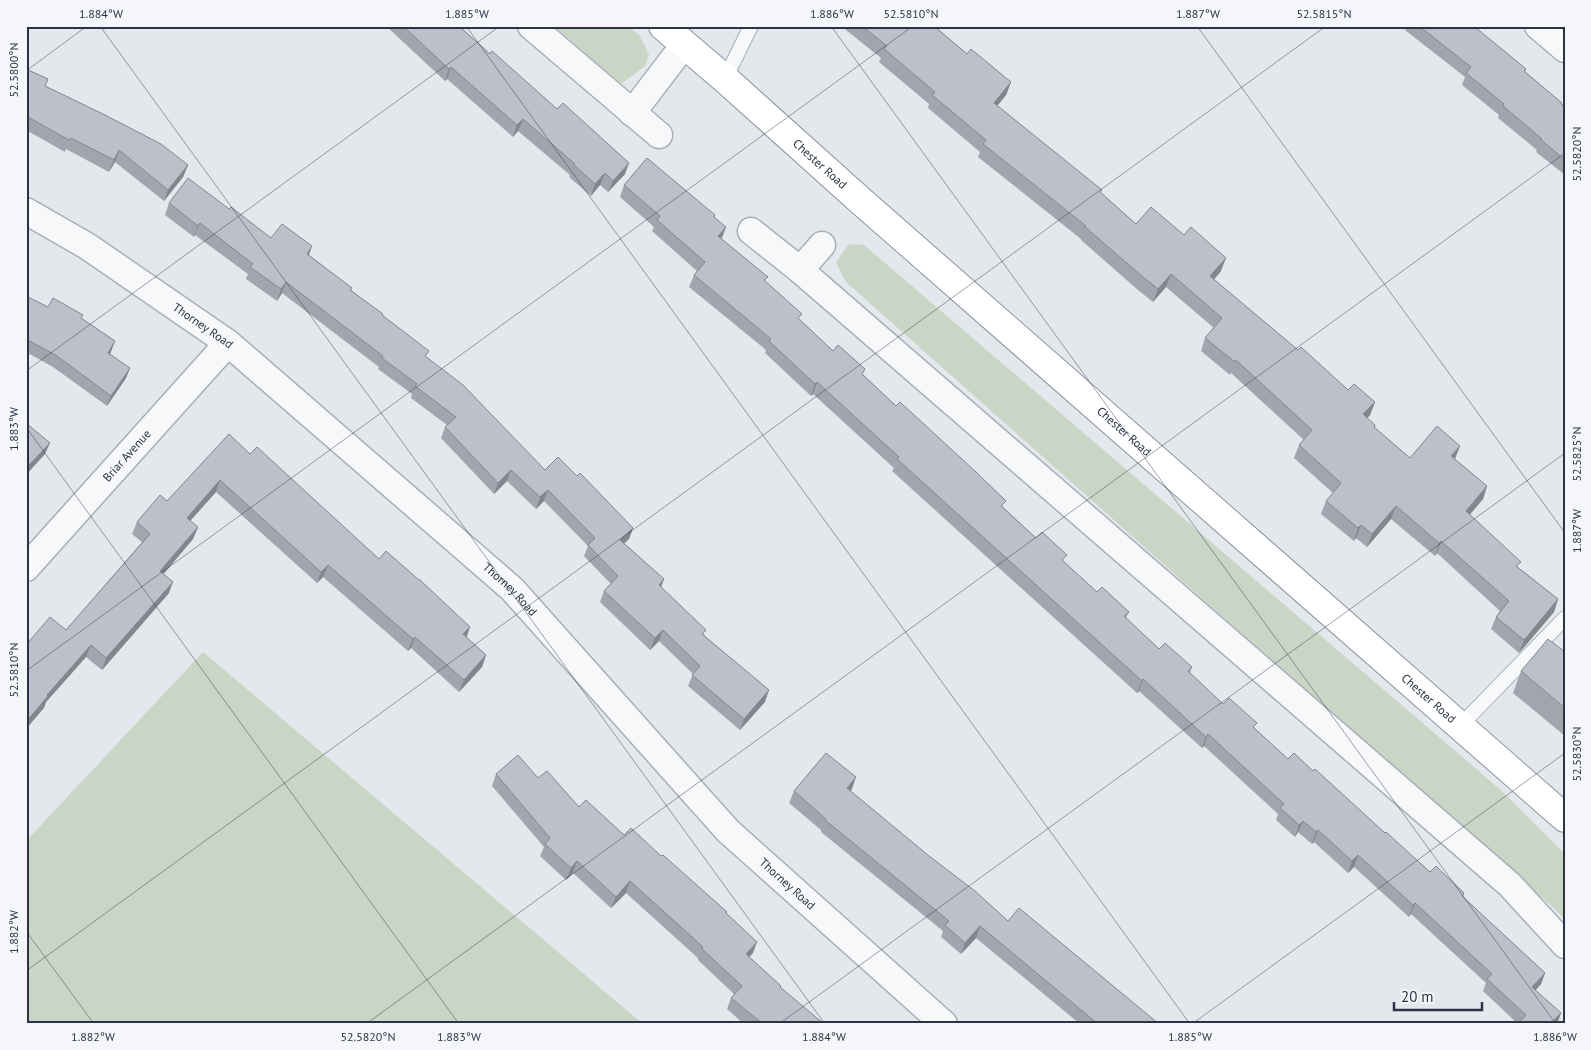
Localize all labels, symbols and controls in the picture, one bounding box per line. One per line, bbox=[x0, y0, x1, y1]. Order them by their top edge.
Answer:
text: 1.884°W bbox=[79, 6, 123, 21]
text: 1.885°W bbox=[445, 6, 489, 21]
text: 1.886°W bbox=[810, 6, 854, 21]
text: 52.5810°N bbox=[884, 6, 938, 21]
text: 1.887°W bbox=[1176, 6, 1220, 21]
text: 52.5815°N bbox=[1297, 6, 1351, 21]
text: 52.5800°N bbox=[6, 43, 21, 97]
text: 52.5820°N bbox=[1569, 127, 1584, 181]
street label: Chester Road bbox=[790, 136, 850, 192]
street label: Thorney Road bbox=[170, 299, 237, 351]
street label: Chester Road bbox=[1094, 403, 1155, 459]
text: 1.883°W bbox=[6, 407, 21, 451]
street label: Briar Avenue bbox=[99, 426, 154, 484]
text: 52.5825°N bbox=[1569, 427, 1584, 481]
text: 1.887°W bbox=[1569, 509, 1584, 553]
street label: Thorney Road bbox=[480, 559, 540, 619]
text: 52.5810°N bbox=[6, 643, 21, 697]
street label: Chester Road bbox=[1399, 670, 1459, 726]
text: 52.5830°N bbox=[1569, 727, 1584, 781]
street label: Thorney Road bbox=[756, 855, 819, 912]
text: 1.882°W bbox=[6, 910, 21, 954]
scale bar bbox=[1394, 980, 1481, 1012]
text: 20 m bbox=[1401, 987, 1434, 1006]
text: 1.882°W bbox=[71, 1029, 115, 1044]
text: 52.5820°N bbox=[341, 1029, 395, 1044]
text: 1.883°W bbox=[437, 1029, 481, 1044]
text: 1.884°W bbox=[802, 1029, 846, 1044]
text: 1.885°W bbox=[1168, 1029, 1212, 1044]
text: 1.886°W bbox=[1533, 1029, 1577, 1044]

